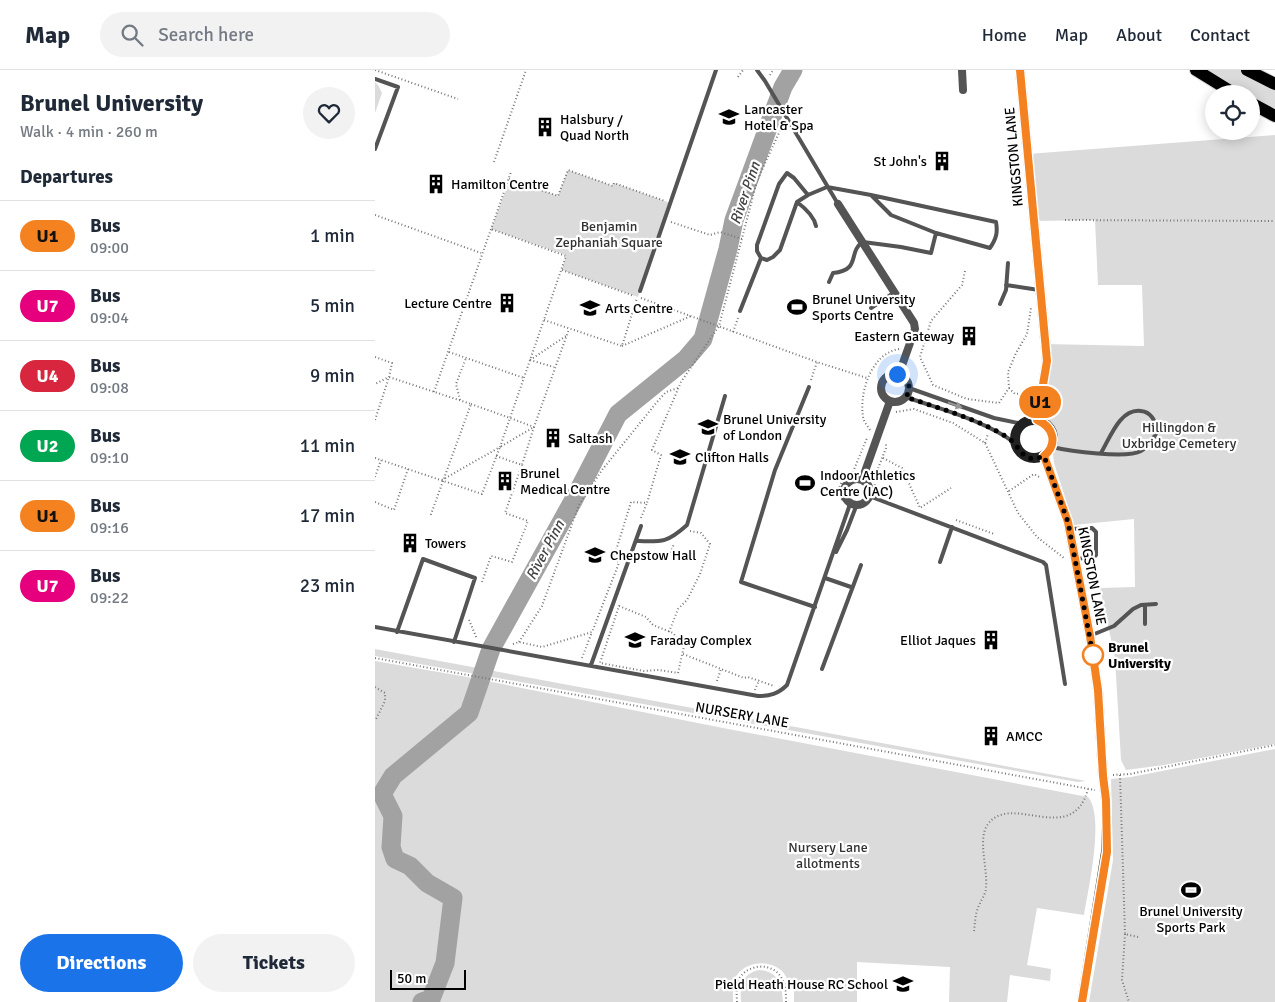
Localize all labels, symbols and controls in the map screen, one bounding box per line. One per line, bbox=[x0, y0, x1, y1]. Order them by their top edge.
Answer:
search box bbox=[100, 12, 450, 57]
text: Map bbox=[25, 20, 70, 50]
icon: search bbox=[118, 21, 146, 49]
text: Search here bbox=[158, 23, 254, 47]
text: Home bbox=[982, 24, 1027, 46]
text: Map bbox=[1055, 24, 1088, 46]
text: About bbox=[1116, 24, 1162, 46]
text: Contact bbox=[1190, 24, 1250, 46]
map controls bbox=[1205, 85, 1260, 140]
button: locate bbox=[1205, 85, 1260, 140]
button: heart bbox=[303, 87, 355, 139]
text: Brunel University bbox=[20, 88, 203, 118]
place label: Lancaster Hotel & Spa bbox=[744, 101, 814, 134]
school or university icon: Lancaster Hotel & Spa bbox=[718, 106, 740, 128]
street label: KINGSTON LANE bbox=[1001, 106, 1027, 207]
place label: Halsbury / Quad North bbox=[560, 111, 629, 144]
building icon: Halsbury / Quad North bbox=[534, 116, 556, 138]
text: Walk · 4 min · 260 m bbox=[20, 122, 158, 142]
building icon: St John's bbox=[931, 150, 953, 172]
place label: St John's bbox=[873, 153, 927, 170]
water label: River Pinn bbox=[726, 159, 764, 227]
text: Departures bbox=[20, 165, 113, 189]
building icon: Hamilton Centre bbox=[425, 173, 447, 195]
place label: Hamilton Centre bbox=[451, 176, 549, 193]
text: Bus bbox=[90, 214, 121, 238]
park label: Benjamin Zephaniah Square bbox=[555, 218, 663, 251]
text: 1 min bbox=[310, 224, 355, 248]
text: U1 bbox=[37, 225, 58, 247]
text: 09:00 bbox=[90, 238, 129, 258]
text: Bus bbox=[90, 284, 121, 308]
place label: Brunel University Sports Centre bbox=[812, 291, 916, 324]
building icon: Lecture Centre bbox=[496, 292, 518, 314]
text: 5 min bbox=[310, 294, 355, 318]
text: U7 bbox=[37, 295, 58, 317]
place label: Lecture Centre bbox=[404, 295, 492, 312]
sports icon: Brunel University Sports Centre bbox=[786, 296, 808, 318]
school or university icon: Arts Centre bbox=[579, 297, 601, 319]
place label: Arts Centre bbox=[605, 300, 673, 317]
text: 09:04 bbox=[90, 308, 129, 328]
building icon: Eastern Gateway bbox=[958, 325, 980, 347]
place label: Eastern Gateway bbox=[854, 328, 954, 345]
text: Bus bbox=[90, 354, 121, 378]
your location bbox=[885, 362, 910, 387]
text: 9 min bbox=[310, 364, 355, 388]
text: U4 bbox=[37, 365, 58, 387]
text: 09:08 bbox=[90, 378, 129, 398]
line badge: U1 bbox=[1017, 386, 1063, 418]
text: U1 bbox=[1029, 391, 1051, 413]
one-way arrow bbox=[948, 401, 963, 409]
place label: Brunel University of London bbox=[723, 411, 827, 444]
school or university icon: Brunel University of London bbox=[697, 416, 719, 438]
park label: Hillingdon & Uxbridge Cemetery bbox=[1122, 419, 1237, 452]
text: Bus bbox=[90, 424, 121, 448]
building icon: Saltash bbox=[542, 427, 564, 449]
place label: Saltash bbox=[568, 430, 613, 447]
text: 11 min bbox=[300, 434, 355, 458]
text: U2 bbox=[37, 435, 58, 457]
school or university icon: Clifton Halls bbox=[669, 446, 691, 468]
text: 09:10 bbox=[90, 448, 129, 468]
place label: Clifton Halls bbox=[695, 449, 769, 466]
place label: Brunel Medical Centre bbox=[520, 465, 610, 498]
place label: Indoor Athletics Centre (IAC) bbox=[820, 467, 915, 500]
building icon: Brunel Medical Centre bbox=[494, 470, 516, 492]
sports icon: Indoor Athletics Centre (IAC) bbox=[794, 472, 816, 494]
text: Bus bbox=[90, 494, 121, 518]
text: 17 min bbox=[300, 504, 355, 528]
text: U1 bbox=[37, 505, 58, 527]
water label: River Pinn bbox=[522, 516, 569, 583]
text: 09:16 bbox=[90, 518, 129, 538]
street label: KINGSTON LANE bbox=[1074, 525, 1110, 627]
building icon: Towers bbox=[399, 532, 421, 554]
place label: Towers bbox=[425, 535, 466, 552]
school or university icon: Chepstow Hall bbox=[584, 544, 606, 566]
place label: Chepstow Hall bbox=[610, 547, 696, 564]
text: Bus bbox=[90, 564, 121, 588]
text: 23 min bbox=[300, 574, 355, 598]
text: U7 bbox=[37, 575, 58, 597]
text: 09:22 bbox=[90, 588, 129, 608]
school or university icon: Faraday Complex bbox=[624, 629, 646, 651]
building icon: Elliot Jaques bbox=[980, 629, 1002, 651]
place label: Faraday Complex bbox=[650, 632, 752, 649]
place label: Elliot Jaques bbox=[900, 632, 976, 649]
place label: Brunel University bbox=[1108, 639, 1171, 672]
marker: Brunel University bbox=[1082, 644, 1104, 666]
street label: NURSERY LANE bbox=[694, 698, 790, 732]
building icon: AMCC bbox=[980, 725, 1002, 747]
place label: AMCC bbox=[1006, 728, 1043, 745]
park label: Nursery Lane allotments bbox=[788, 839, 868, 872]
sports icon: Brunel University Sports Park bbox=[1180, 879, 1202, 901]
place label: Brunel University Sports Park bbox=[1139, 903, 1243, 936]
button: Directions bbox=[20, 934, 183, 992]
button: Tickets bbox=[193, 934, 355, 992]
scale bar bbox=[390, 967, 466, 990]
text: 50 m bbox=[397, 970, 426, 987]
school or university icon: Pield Heath House RC School bbox=[892, 973, 914, 995]
place label: Pield Heath House RC School bbox=[715, 976, 888, 993]

